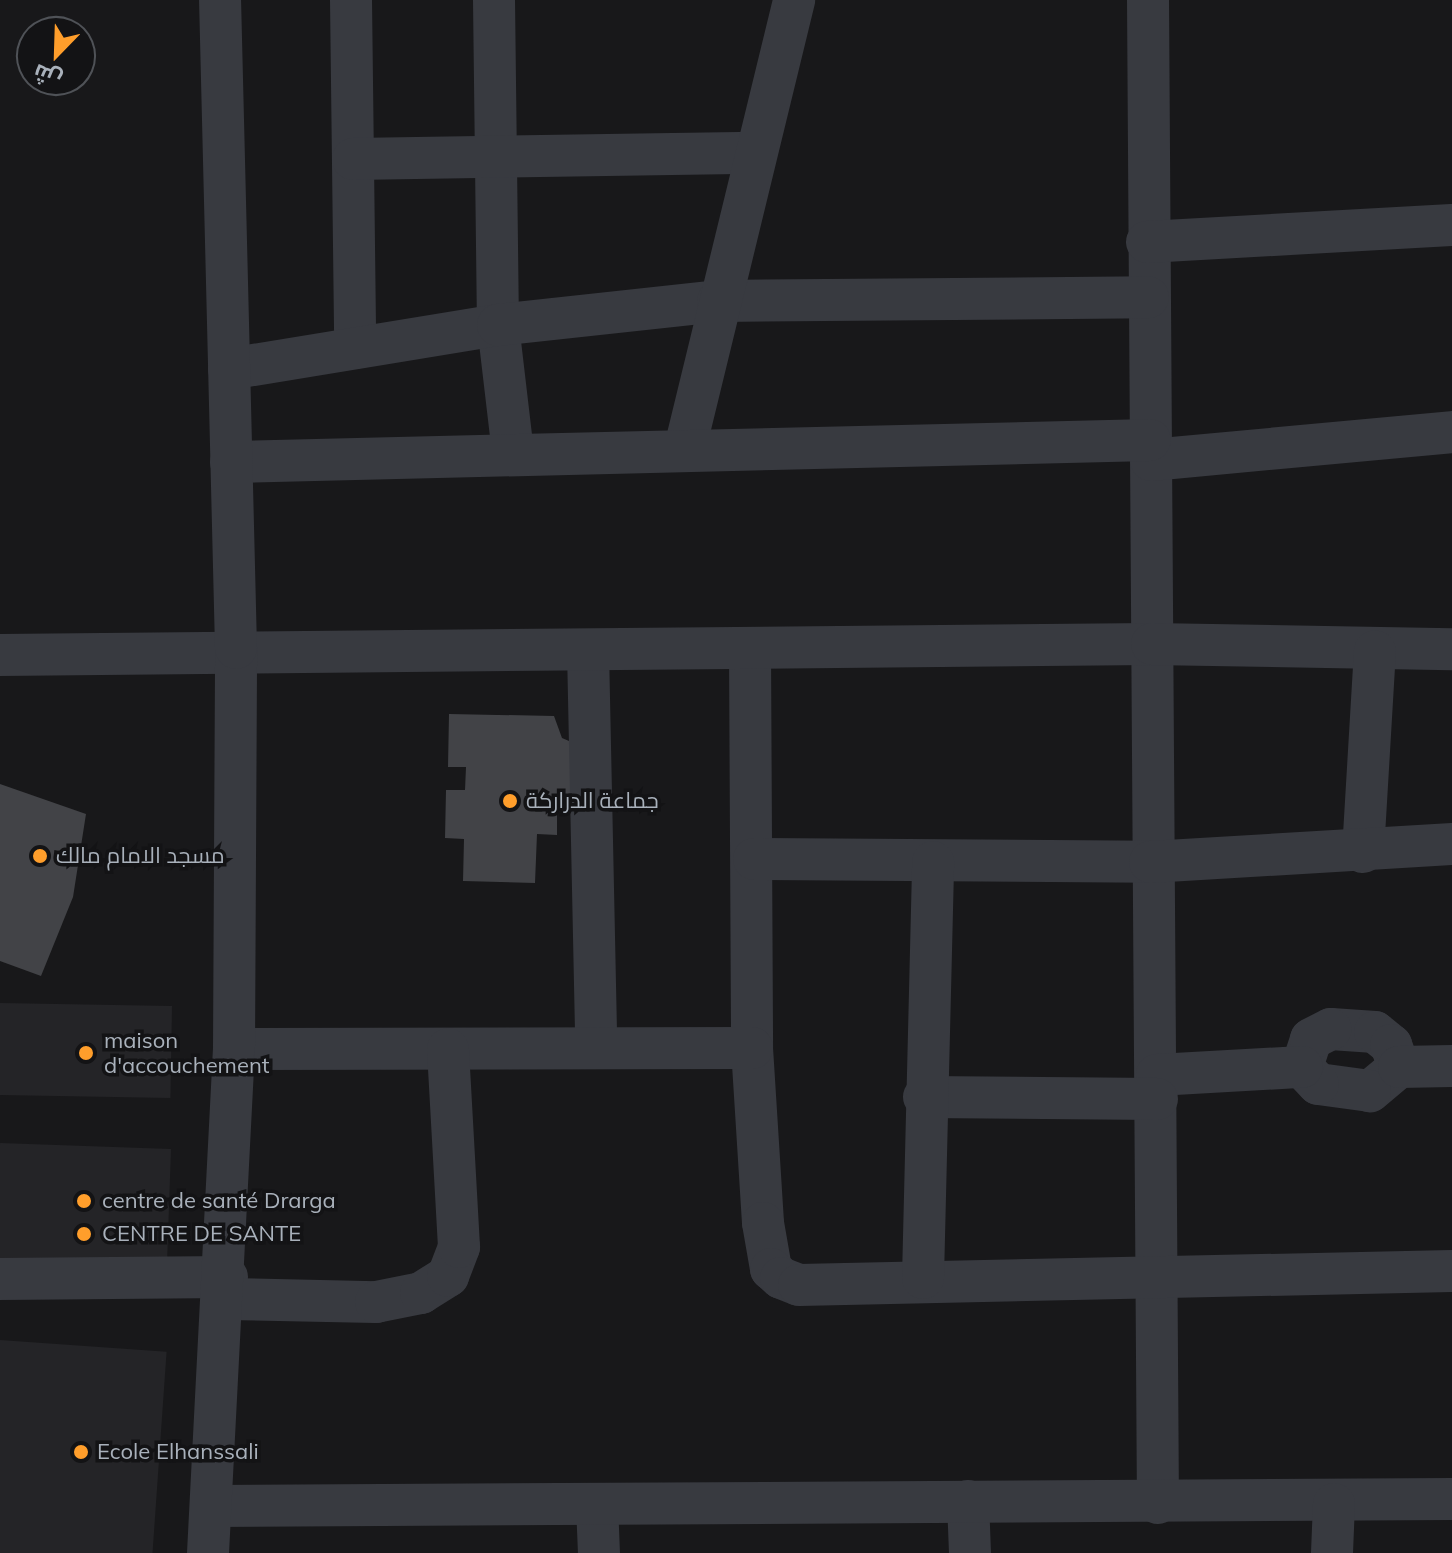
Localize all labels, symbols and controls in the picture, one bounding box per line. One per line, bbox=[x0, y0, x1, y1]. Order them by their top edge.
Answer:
north arrow bbox=[16, 16, 96, 96]
text: ش bbox=[29, 58, 66, 95]
place label: جماعة الدراركة bbox=[526, 788, 659, 814]
marker: جماعة الدراركة bbox=[501, 792, 519, 810]
place label: مسجد الامام مالك bbox=[56, 843, 225, 869]
marker: مسجد الامام مالك bbox=[31, 847, 49, 865]
place label: maison d'accouchement bbox=[104, 1027, 269, 1078]
marker: maison d'accouchement bbox=[75, 1042, 97, 1064]
place label: centre de santé Drarga bbox=[102, 1188, 336, 1214]
marker: centre de santé Drarga bbox=[73, 1190, 95, 1212]
place label: CENTRE DE SANTE bbox=[102, 1221, 301, 1247]
marker: CENTRE DE SANTE bbox=[73, 1223, 95, 1245]
place label: Ecole Elhanssali bbox=[97, 1439, 259, 1465]
marker: Ecole Elhanssali bbox=[72, 1443, 90, 1461]

